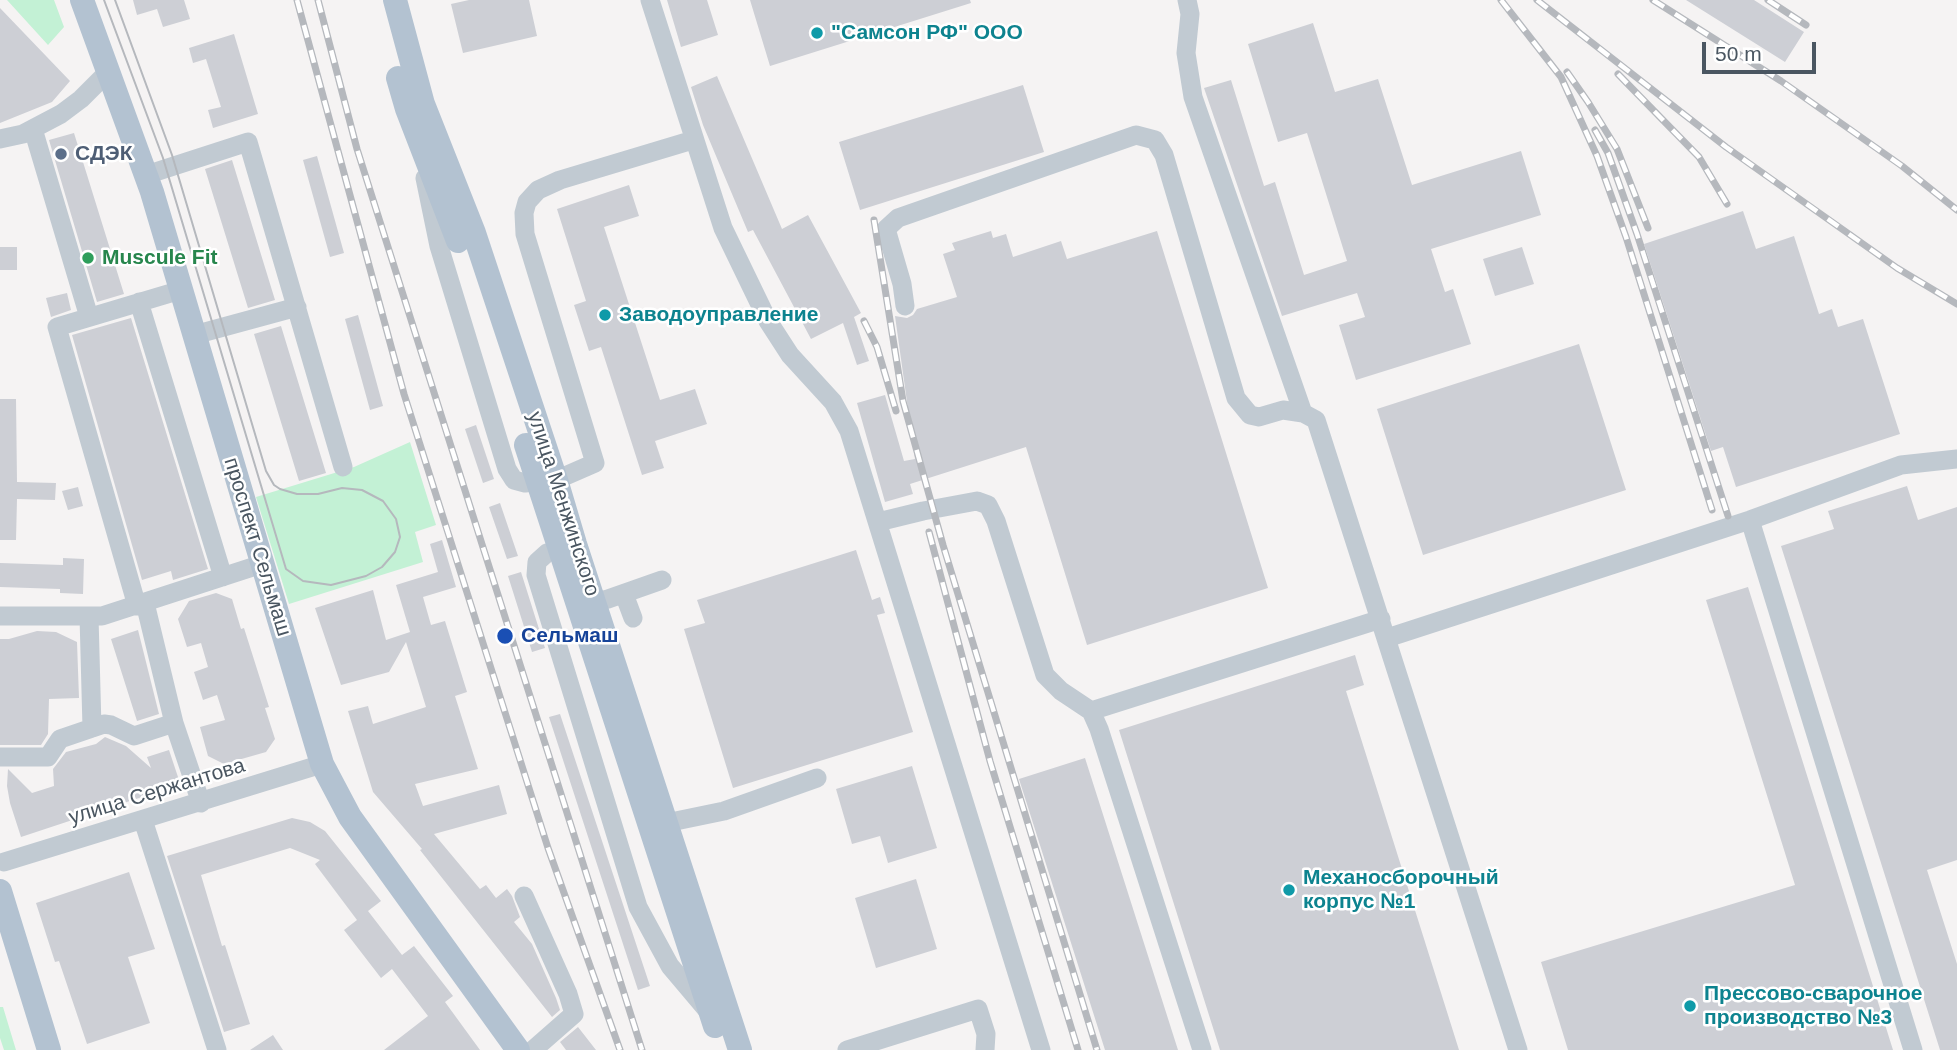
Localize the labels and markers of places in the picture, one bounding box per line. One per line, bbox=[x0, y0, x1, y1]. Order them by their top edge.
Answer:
place label: "Самсон РФ" ООО bbox=[831, 20, 1023, 46]
marker: "Самсон РФ" ООО bbox=[809, 25, 825, 41]
place label: СДЭК bbox=[75, 141, 133, 167]
marker: СДЭК bbox=[53, 146, 69, 162]
place label: Muscule Fit bbox=[102, 245, 218, 271]
marker: Muscule Fit bbox=[80, 250, 96, 266]
place label: Заводоуправление bbox=[619, 302, 818, 328]
marker: Заводоуправление bbox=[597, 307, 613, 323]
place label: Сельмаш bbox=[521, 623, 619, 649]
marker: Сельмаш bbox=[495, 626, 515, 646]
place label: Механосборочный корпус №1 bbox=[1303, 865, 1499, 915]
marker: Механосборочный корпус №1 bbox=[1281, 882, 1297, 898]
place label: Прессово-сварочное производство №3 bbox=[1704, 981, 1922, 1031]
marker: Прессово-сварочное производство №3 bbox=[1682, 998, 1698, 1014]

